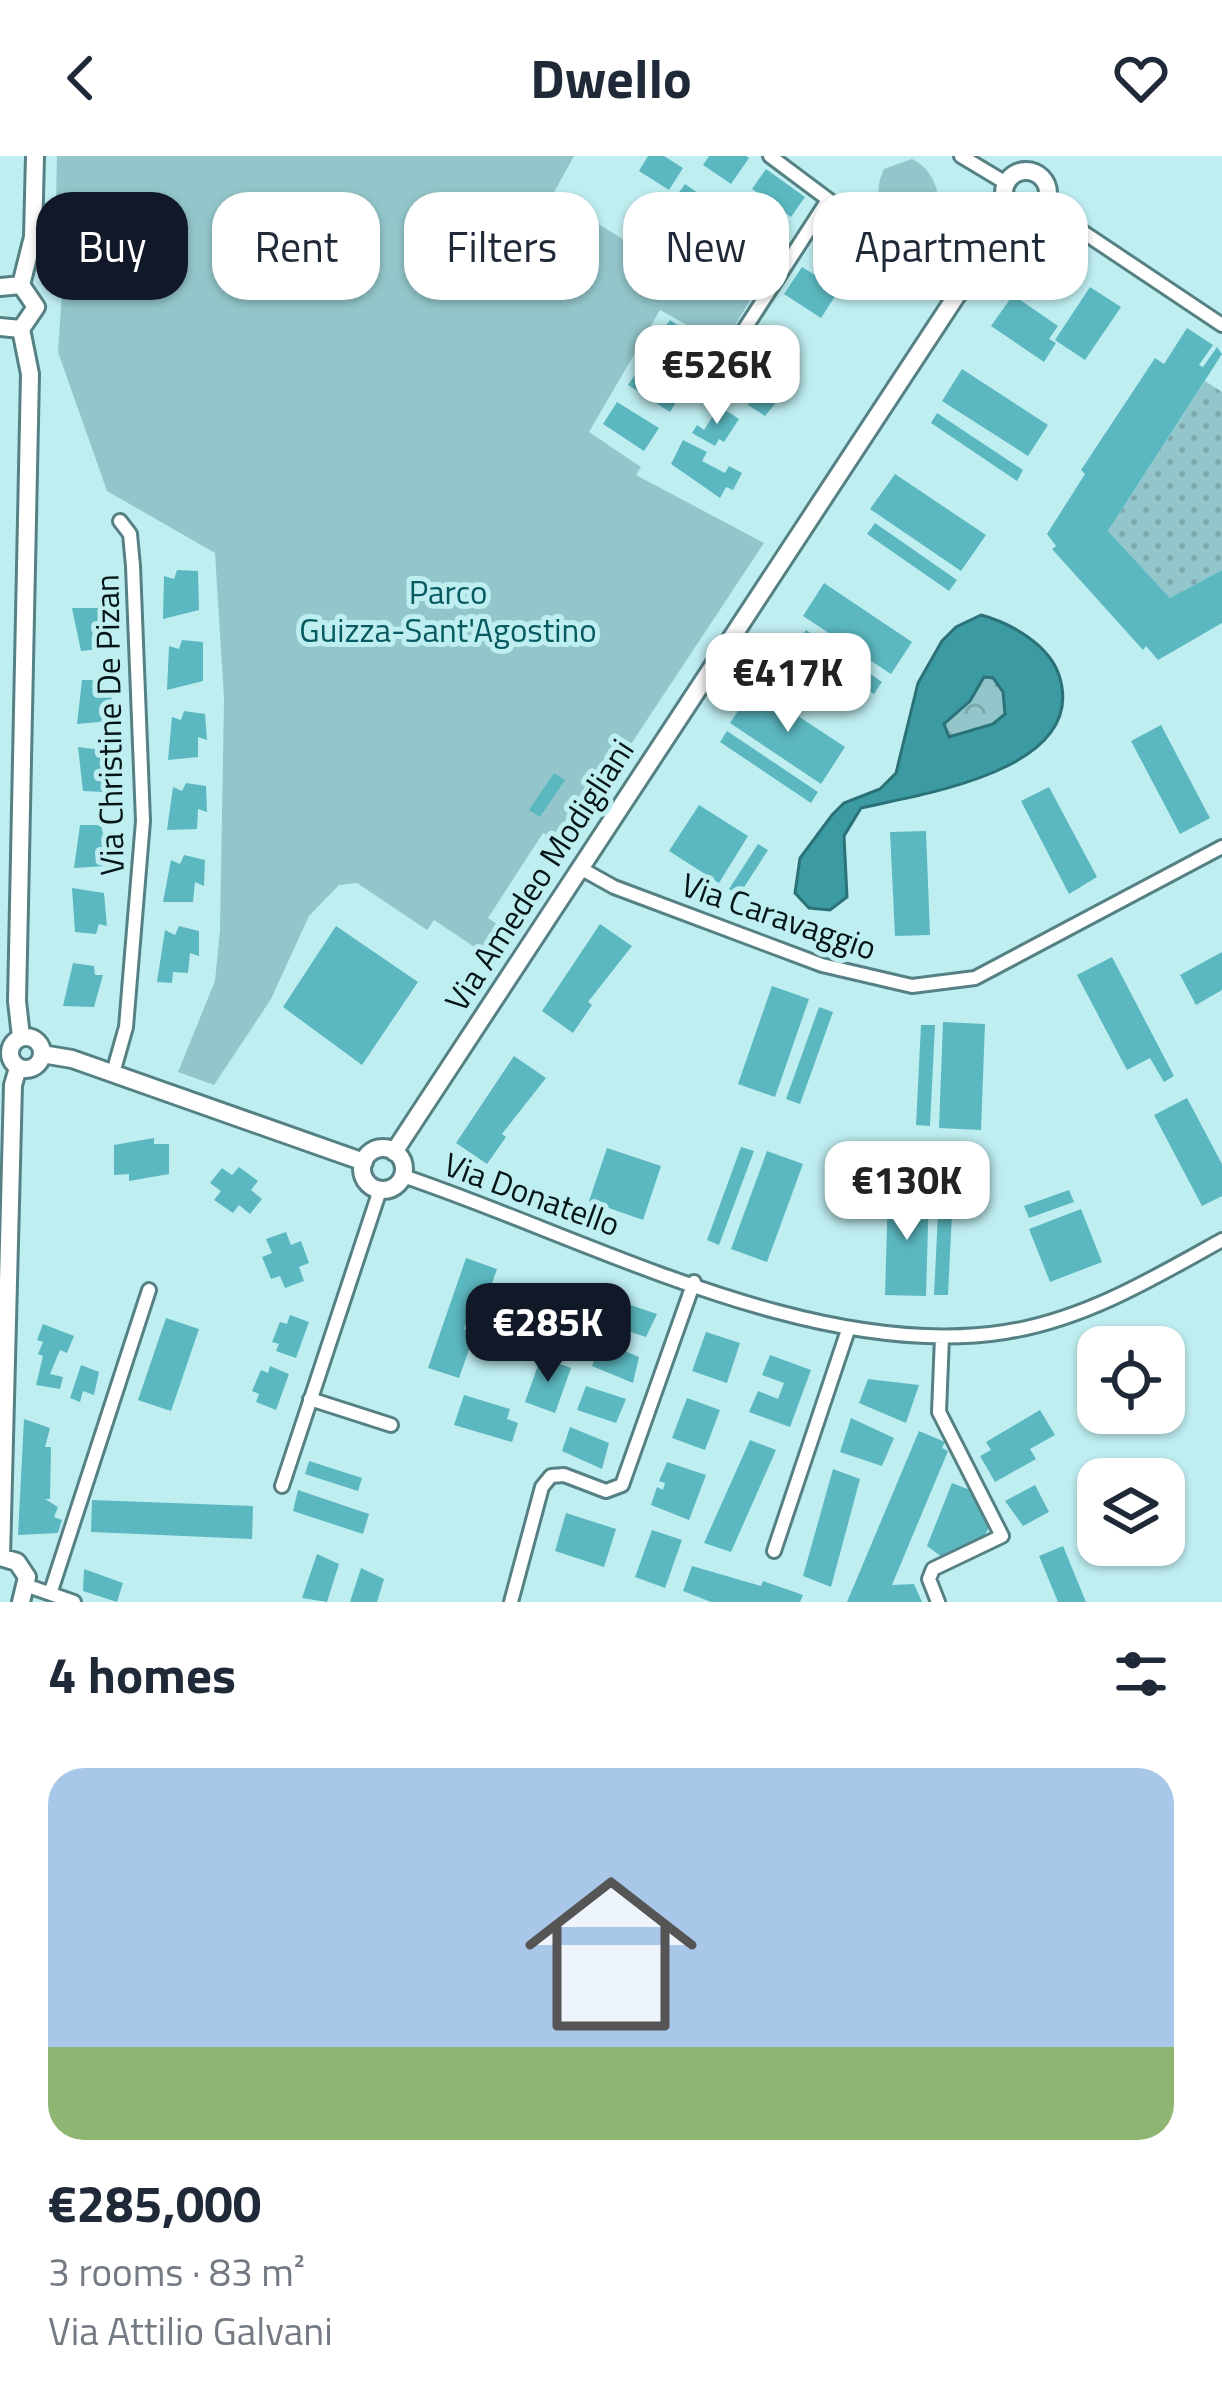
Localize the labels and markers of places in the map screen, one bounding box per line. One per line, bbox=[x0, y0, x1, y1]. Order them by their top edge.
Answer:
pin: €526K bbox=[633, 325, 801, 427]
pin: €417K bbox=[704, 633, 872, 735]
pin: €130K bbox=[823, 1141, 991, 1243]
pin: €285K bbox=[464, 1283, 632, 1385]

